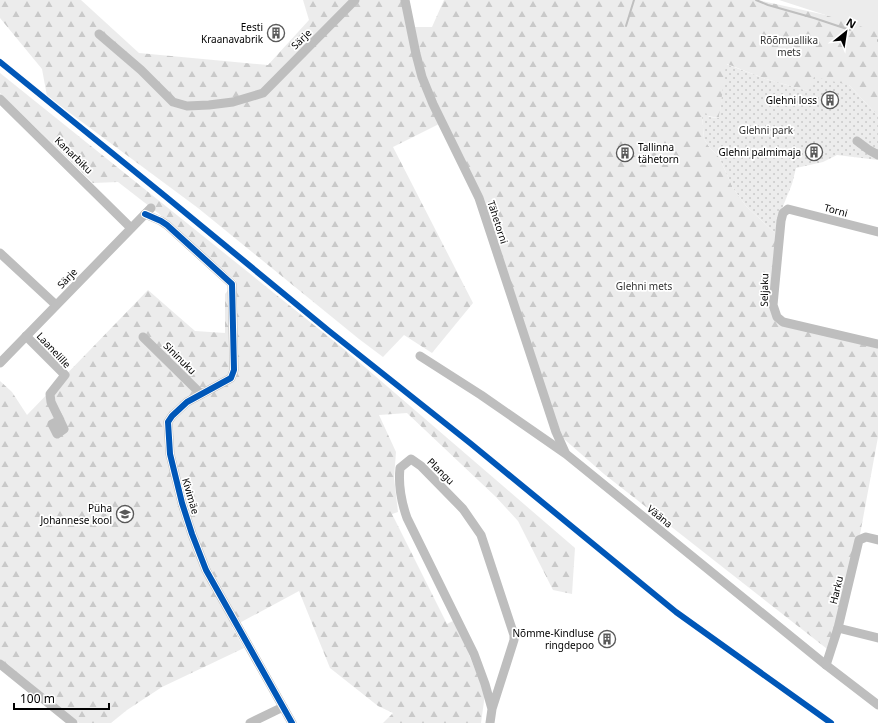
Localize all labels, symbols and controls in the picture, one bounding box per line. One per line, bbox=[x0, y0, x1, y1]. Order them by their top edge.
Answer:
north arrow bbox=[826, 12, 866, 52]
text: N bbox=[844, 14, 859, 32]
place label: Eesti Kraanavabrik bbox=[201, 20, 264, 46]
building icon: Eesti Kraanavabrik bbox=[266, 23, 286, 43]
street label: Särje bbox=[288, 26, 314, 52]
park label: Rõõmuallika mets bbox=[760, 33, 818, 59]
building icon: Glehni loss bbox=[820, 90, 840, 110]
place label: Glehni loss bbox=[766, 93, 817, 107]
park label: Glehni park bbox=[739, 123, 794, 137]
street label: Kanarbiku bbox=[52, 133, 96, 177]
place label: Tallinna tähetorn bbox=[638, 140, 679, 166]
building icon: Glehni palmimaja bbox=[804, 142, 824, 162]
building icon: Tallinna tähetorn bbox=[615, 143, 635, 163]
place label: Glehni palmimaja bbox=[719, 145, 801, 159]
street label: Tähetorni bbox=[484, 199, 512, 245]
street label: Torni bbox=[823, 200, 849, 220]
street label: Särje bbox=[54, 264, 80, 291]
street label: Seljaku bbox=[757, 273, 771, 307]
park label: Glehni mets bbox=[616, 279, 672, 293]
street label: Laanelille bbox=[34, 329, 74, 371]
street label: Sininuku bbox=[161, 339, 199, 377]
street label: Plangu bbox=[424, 455, 458, 487]
street label: Kivimäe bbox=[179, 476, 203, 516]
place label: Püha Johannese kool bbox=[39, 501, 112, 527]
street label: Vääna bbox=[644, 501, 676, 531]
school or university icon: Püha Johannese kool bbox=[115, 504, 135, 524]
street label: Harku bbox=[826, 574, 846, 606]
place label: Nõmme-Kindluse ringdepoo bbox=[513, 626, 594, 652]
building icon: Nõmme-Kindluse ringdepoo bbox=[597, 629, 617, 649]
scale bar bbox=[14, 685, 109, 711]
text: 100 m bbox=[20, 690, 55, 707]

